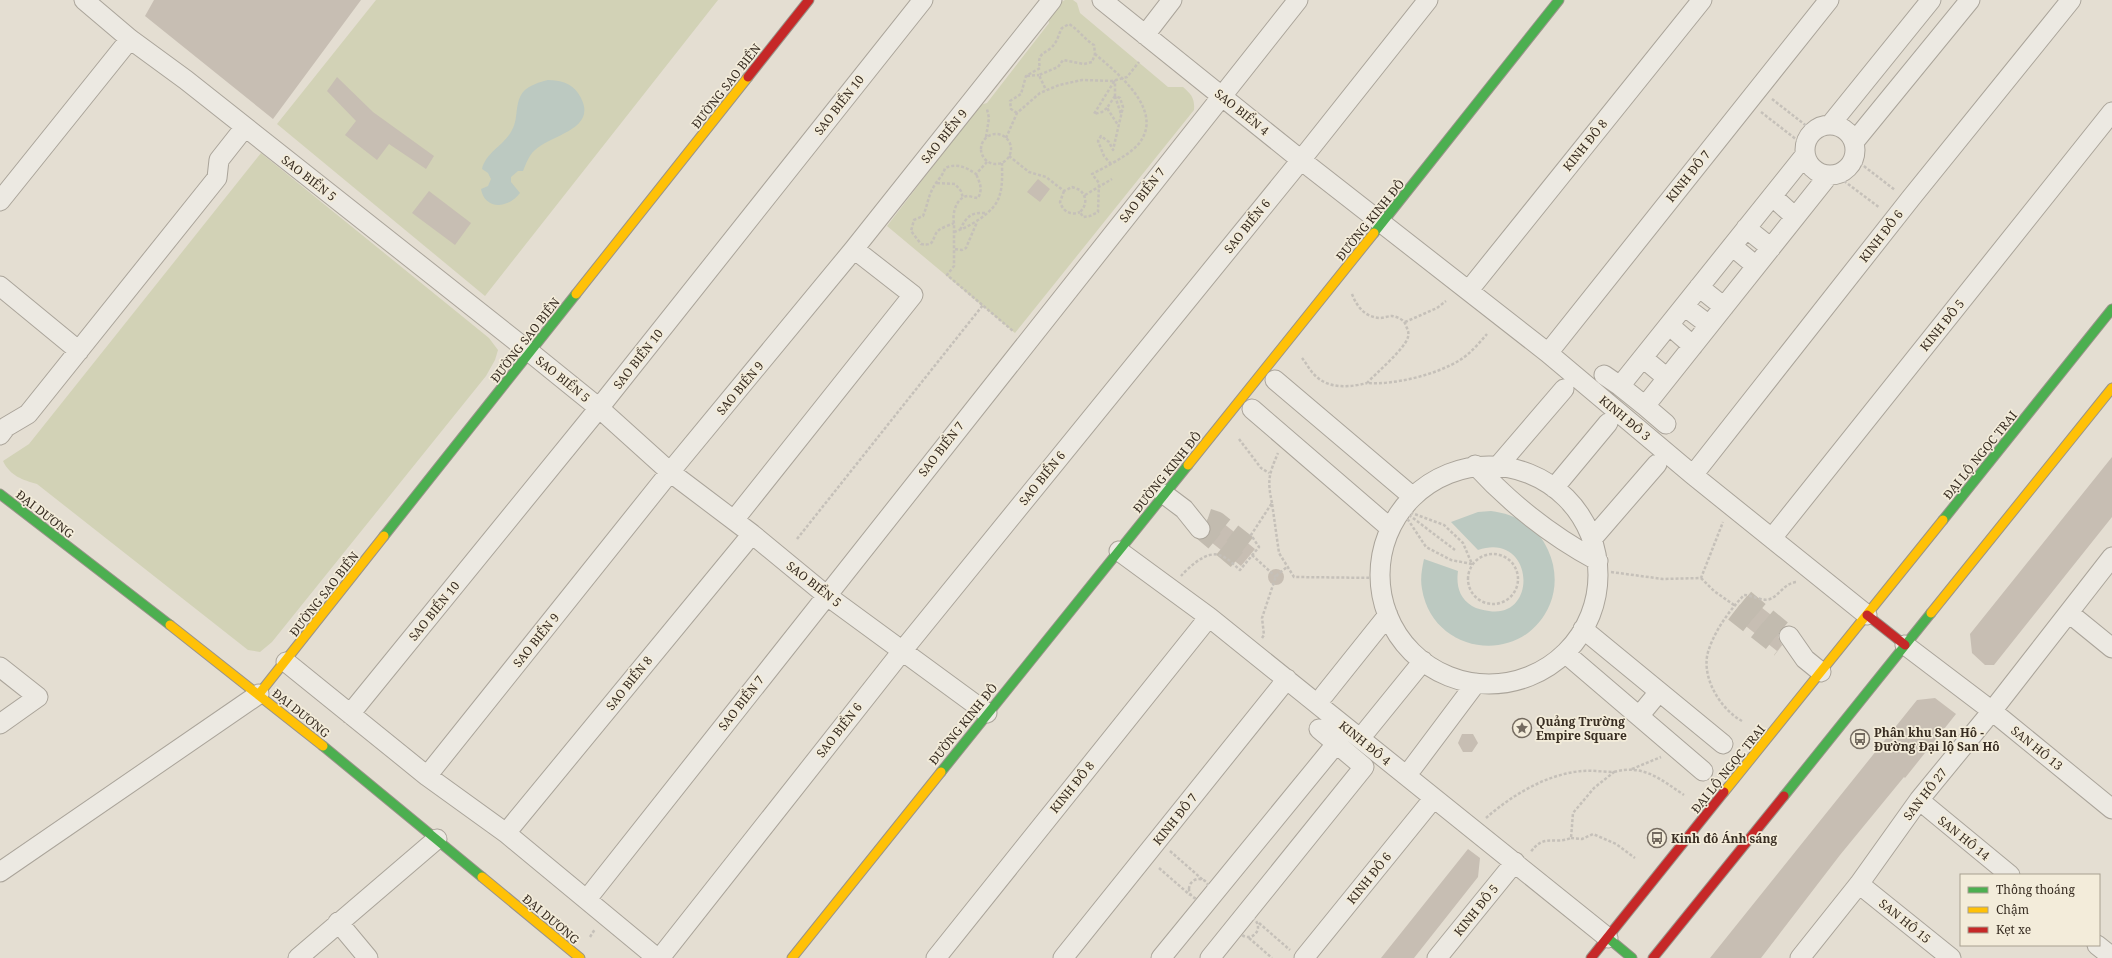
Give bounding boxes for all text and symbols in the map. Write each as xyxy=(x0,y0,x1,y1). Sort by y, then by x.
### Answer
street label: ĐƯỜNG SAO BIỂN xyxy=(687,40,765,132)
street label: SAO BIỂN 10 xyxy=(810,71,868,139)
street label: SAO BIỂN 4 xyxy=(1211,85,1273,139)
street label: SAO BIỂN 9 xyxy=(917,105,971,167)
street label: KINH ĐÔ 8 xyxy=(1559,115,1611,174)
street label: KINH ĐÔ 7 xyxy=(1662,146,1714,205)
street label: SAO BIỂN 5 xyxy=(278,151,340,205)
street label: SAO BIỂN 7 xyxy=(1115,164,1169,226)
street label: ĐƯỜNG KINH ĐÔ xyxy=(1332,176,1408,264)
street label: SAO BIỂN 6 xyxy=(1220,195,1274,257)
street label: KINH ĐÔ 6 xyxy=(1855,206,1907,266)
street label: ĐƯỜNG SAO BIỂN xyxy=(486,294,564,386)
street label: KINH ĐÔ 5 xyxy=(1916,296,1968,354)
street label: SAO BIỂN 10 xyxy=(609,325,667,393)
street label: SAO BIỂN 5 xyxy=(532,352,594,406)
street label: SAO BIỂN 9 xyxy=(713,358,767,418)
street label: KINH ĐÔ 3 xyxy=(1596,392,1654,445)
street label: ĐẠI LỘ NGỌC TRAI xyxy=(1939,407,2021,503)
street label: SAO BIỂN 7 xyxy=(914,418,968,480)
street label: ĐƯỜNG KINH ĐÔ xyxy=(1129,428,1205,516)
street label: SAO BIỂN 6 xyxy=(1015,447,1069,509)
street label: ĐẠI DƯƠNG xyxy=(12,486,78,542)
street label: ĐƯỜNG SAO BIỂN xyxy=(285,548,363,640)
street label: SAO BIỂN 5 xyxy=(783,557,845,611)
street label: SAO BIỂN 10 xyxy=(405,577,463,644)
street label: SAO BIỂN 9 xyxy=(509,609,563,671)
street label: SAO BIỂN 8 xyxy=(602,652,656,714)
street label: SAO BIỂN 7 xyxy=(714,672,768,734)
street label: ĐƯỜNG KINH ĐÔ xyxy=(925,680,1001,768)
street label: ĐẠI DƯƠNG xyxy=(269,685,334,742)
street label: SAO BIỂN 6 xyxy=(812,699,866,761)
place label: Quảng Trường Empire Square xyxy=(1536,713,1627,744)
street label: KINH ĐÔ 4 xyxy=(1336,717,1395,769)
place icon: Quảng Trường Empire Square xyxy=(1511,717,1533,739)
street label: ĐẠI LỘ NGỌC TRAI xyxy=(1687,721,1769,817)
street label: SAN HÔ 13 xyxy=(2008,722,2067,774)
place label: Phân khu San Hô - Đường Đại lộ San Hô xyxy=(1874,724,2000,755)
bus stop icon: Phân khu San Hô - Đường Đại lộ San Hô xyxy=(1849,728,1871,750)
street label: KINH ĐÔ 8 xyxy=(1046,757,1098,816)
street label: SAN HÔ 27 xyxy=(1899,764,1951,824)
street label: KINH ĐÔ 7 xyxy=(1149,789,1201,848)
street label: SAN HÔ 14 xyxy=(1935,812,1994,864)
bus stop icon: Kinh đô Ánh sáng xyxy=(1646,827,1668,849)
place label: Kinh đô Ánh sáng xyxy=(1671,830,1778,847)
street label: KINH ĐÔ 6 xyxy=(1343,848,1395,907)
legend xyxy=(1960,874,2100,946)
street label: KINH ĐÔ 5 xyxy=(1450,881,1502,939)
text: Thông thoáng xyxy=(1996,881,2075,898)
street label: ĐẠI DƯƠNG xyxy=(519,890,583,948)
street label: SAN HÔ 15 xyxy=(1876,895,1934,947)
text: Chậm xyxy=(1996,901,2029,918)
text: Kẹt xe xyxy=(1996,921,2031,938)

